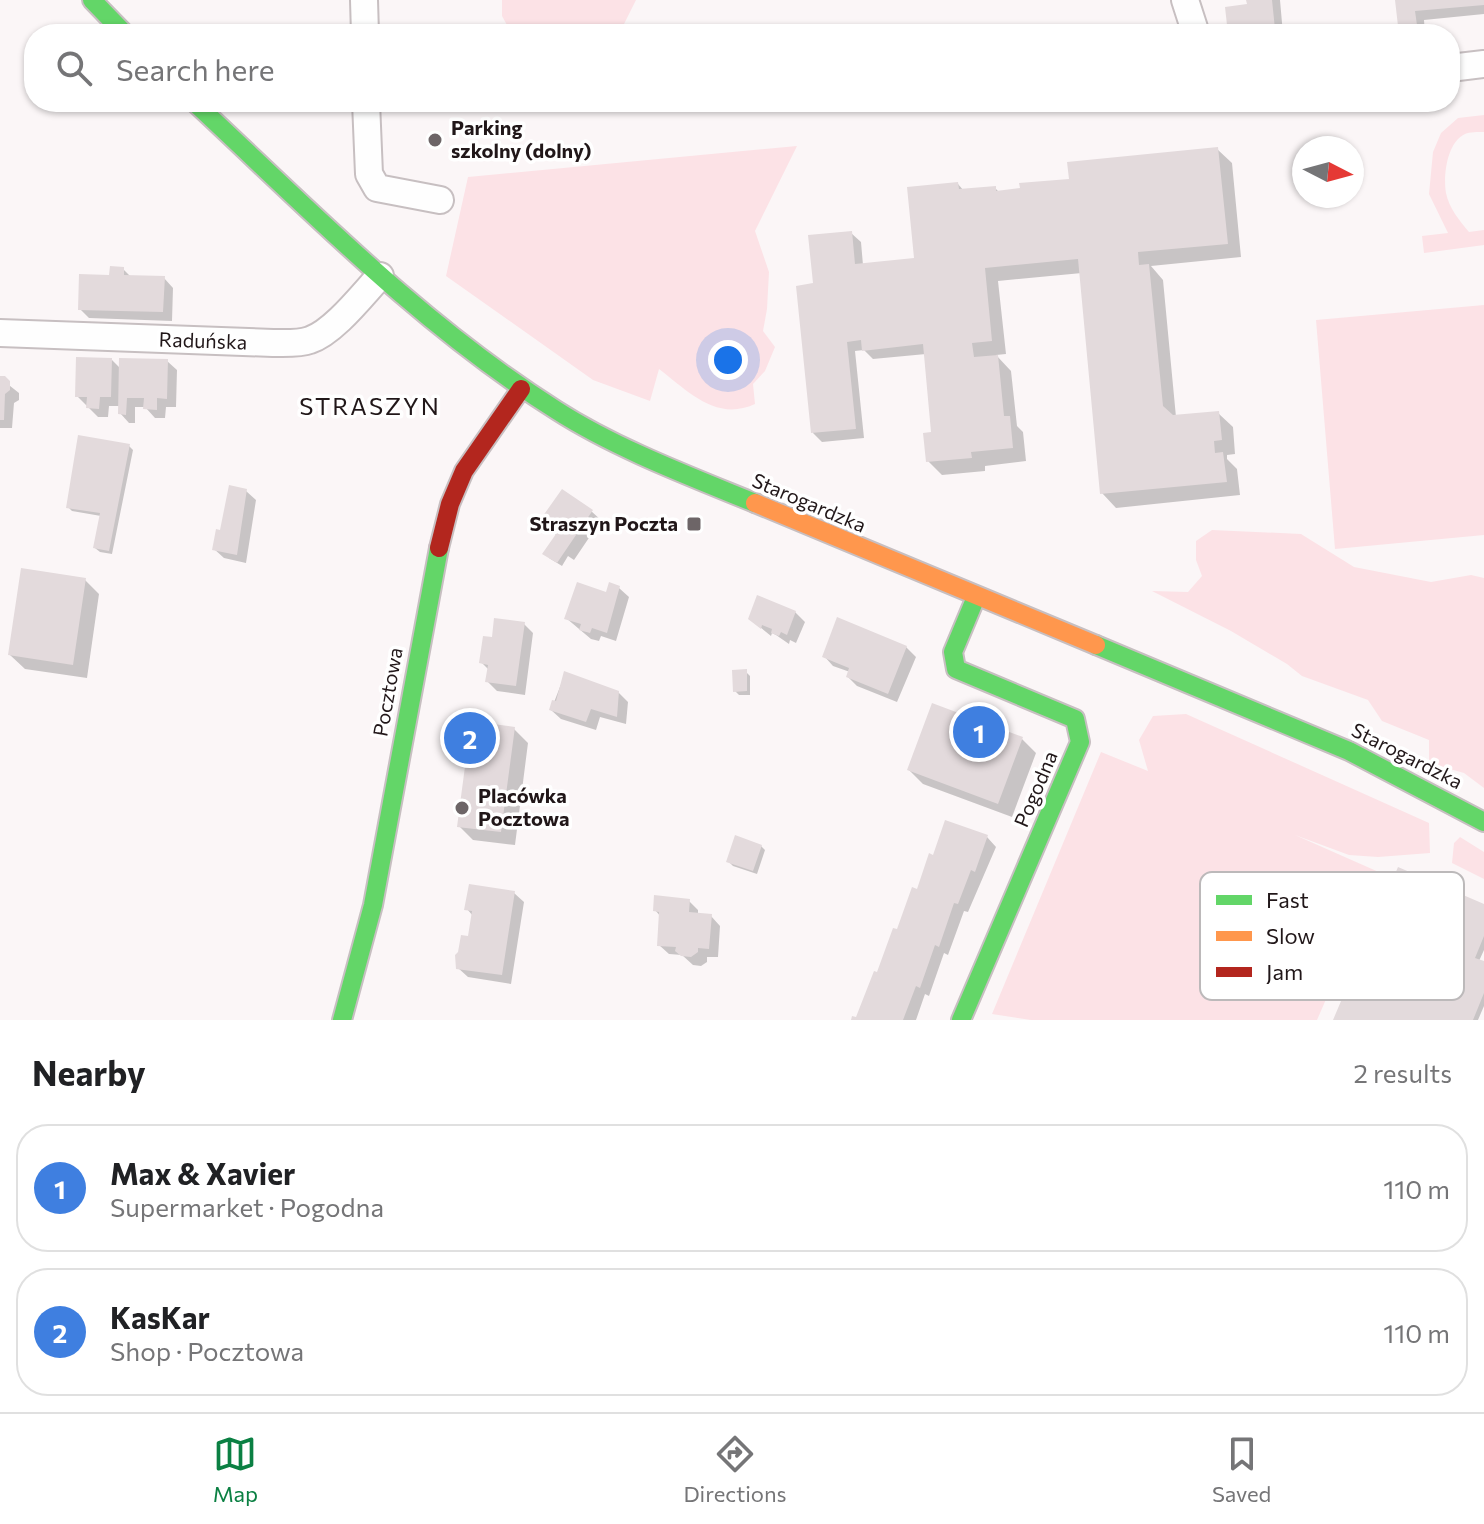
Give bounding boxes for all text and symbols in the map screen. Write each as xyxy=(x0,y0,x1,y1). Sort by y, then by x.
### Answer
search box xyxy=(24,24,1460,112)
icon: search xyxy=(52,46,96,90)
text: Search here xyxy=(116,50,275,87)
place label: Parking szkolny (dolny) xyxy=(451,115,592,162)
marker: Parking szkolny (dolny) xyxy=(426,131,444,149)
north arrow xyxy=(1292,136,1364,208)
street label: Raduńska xyxy=(158,326,248,354)
your location xyxy=(708,340,748,380)
district label: STRASZYN xyxy=(299,391,441,420)
street label: Starogardzka xyxy=(749,467,870,537)
place label: Straszyn Poczta xyxy=(530,511,678,535)
marker: Straszyn Poczta xyxy=(685,515,703,533)
street label: Pocztowa xyxy=(367,645,407,738)
pin: 1 xyxy=(953,702,1005,762)
pin: 2 xyxy=(444,708,496,768)
street label: Starogardzka xyxy=(1348,717,1467,793)
street label: Pogodna xyxy=(1008,747,1062,830)
place label: Placówka Pocztowa xyxy=(478,783,570,830)
marker: Placówka Pocztowa xyxy=(453,799,471,817)
legend xyxy=(1200,872,1464,1000)
text: Fast xyxy=(1266,886,1309,913)
text: Slow xyxy=(1266,922,1315,949)
text: Jam xyxy=(1266,958,1303,985)
text: Nearby xyxy=(32,1051,146,1093)
text: 2 results xyxy=(1354,1057,1452,1088)
text: Max & Xavier xyxy=(110,1154,295,1191)
text: 1 xyxy=(54,1173,66,1204)
text: 110 m xyxy=(1383,1173,1450,1204)
text: Supermarket · Pogodna xyxy=(110,1191,384,1222)
text: KasKar xyxy=(110,1298,210,1335)
text: 2 xyxy=(53,1317,67,1348)
text: 110 m xyxy=(1383,1317,1450,1348)
text: Shop · Pocztowa xyxy=(110,1335,304,1366)
tab: Map xyxy=(213,1432,258,1507)
tab: Directions xyxy=(683,1432,787,1507)
tab: Saved xyxy=(1212,1432,1271,1507)

